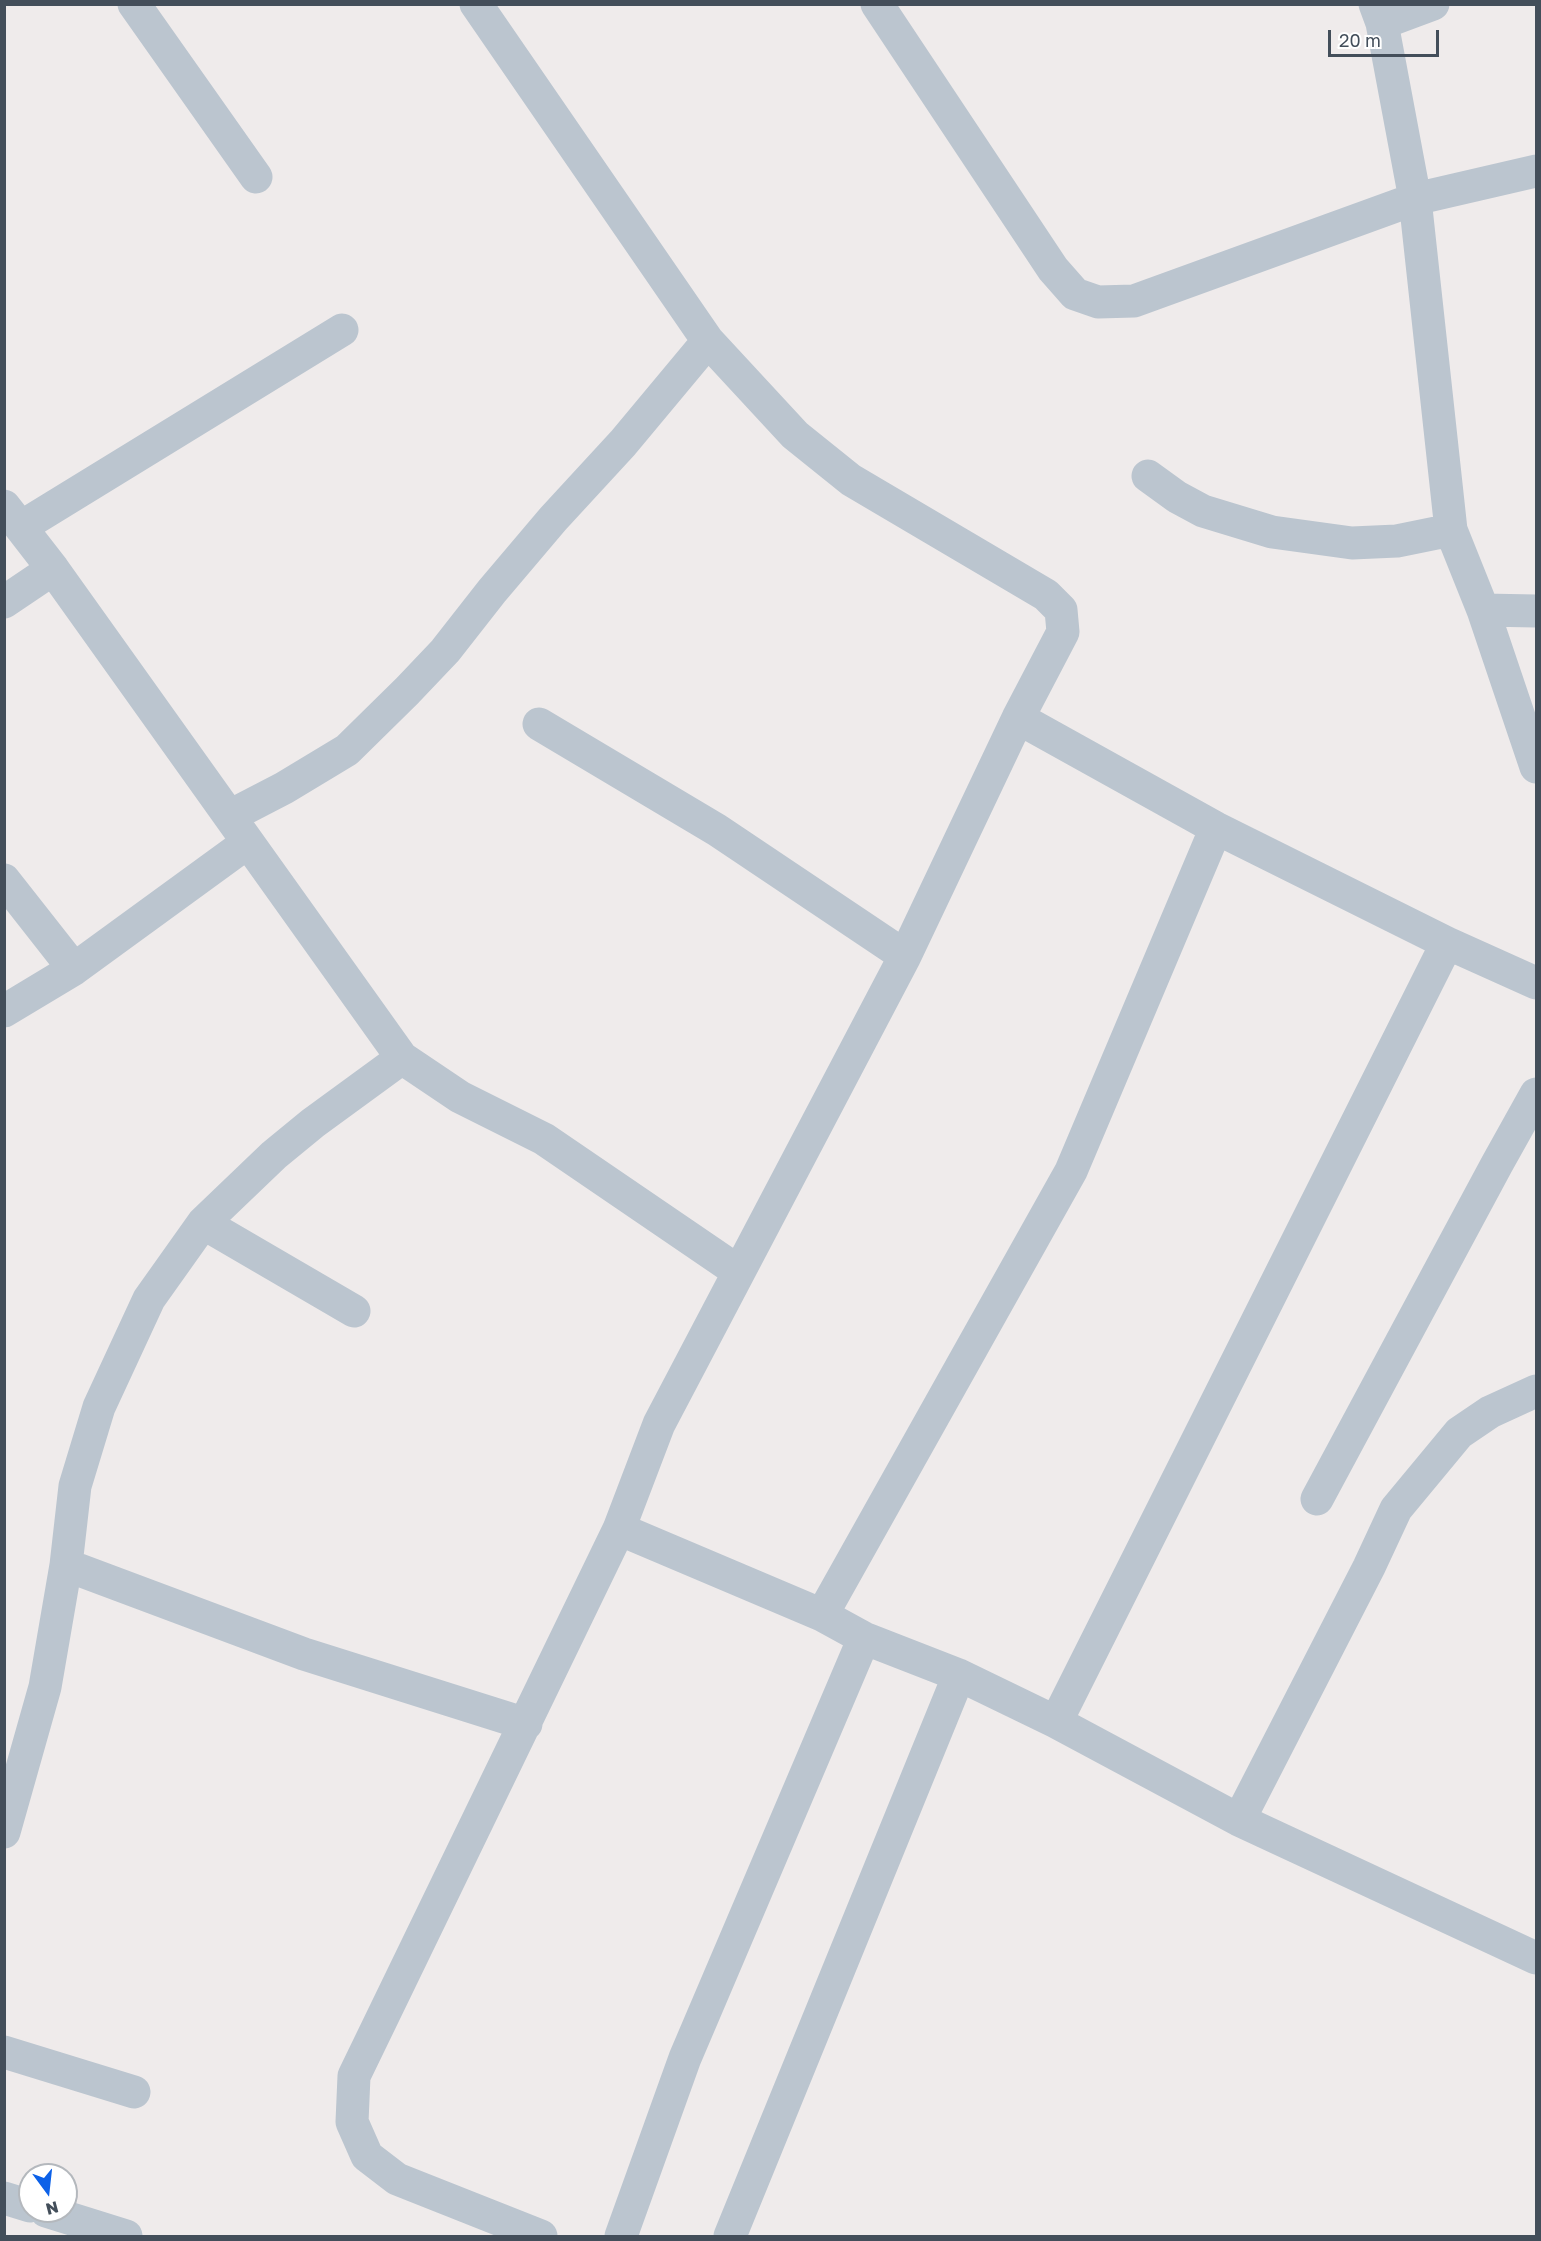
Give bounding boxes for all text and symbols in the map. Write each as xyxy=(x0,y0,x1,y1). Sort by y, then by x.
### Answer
scale bar xyxy=(1331,18,1442,56)
text: 20 m xyxy=(1339,29,1381,51)
north arrow xyxy=(18,2163,78,2223)
text: N xyxy=(44,2197,61,2220)

